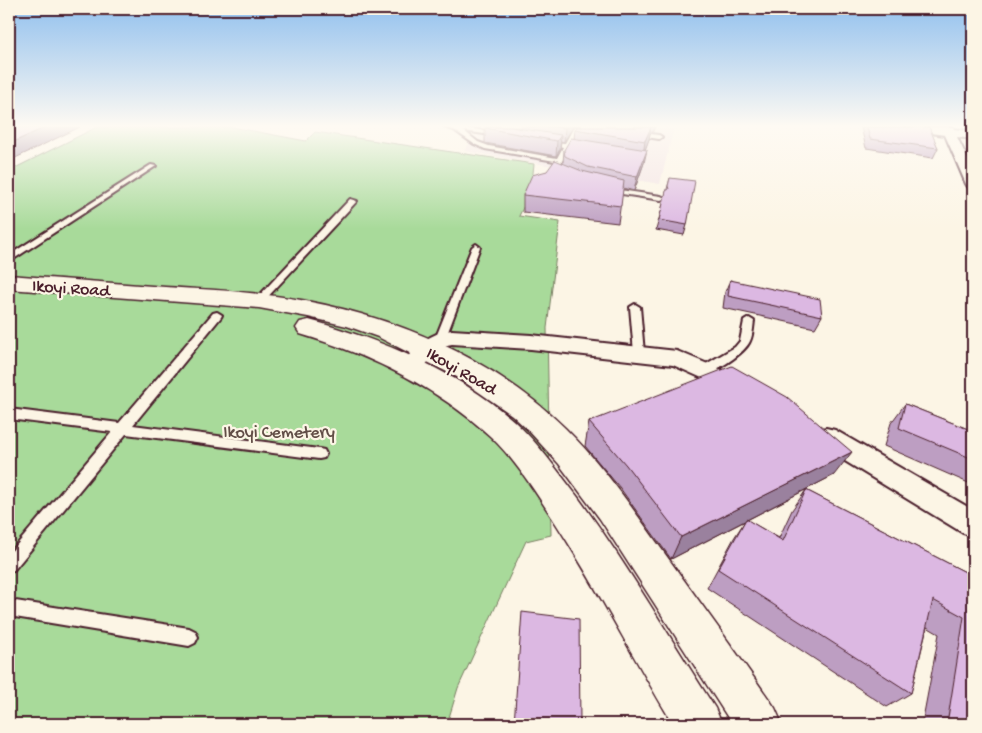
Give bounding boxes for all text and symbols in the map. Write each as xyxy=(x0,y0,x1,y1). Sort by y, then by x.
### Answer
street label: Ikoyi Road xyxy=(31,276,112,303)
street label: Ikoyi Road xyxy=(422,344,501,401)
park label: Ikoyi Cemetery xyxy=(223,423,335,444)

